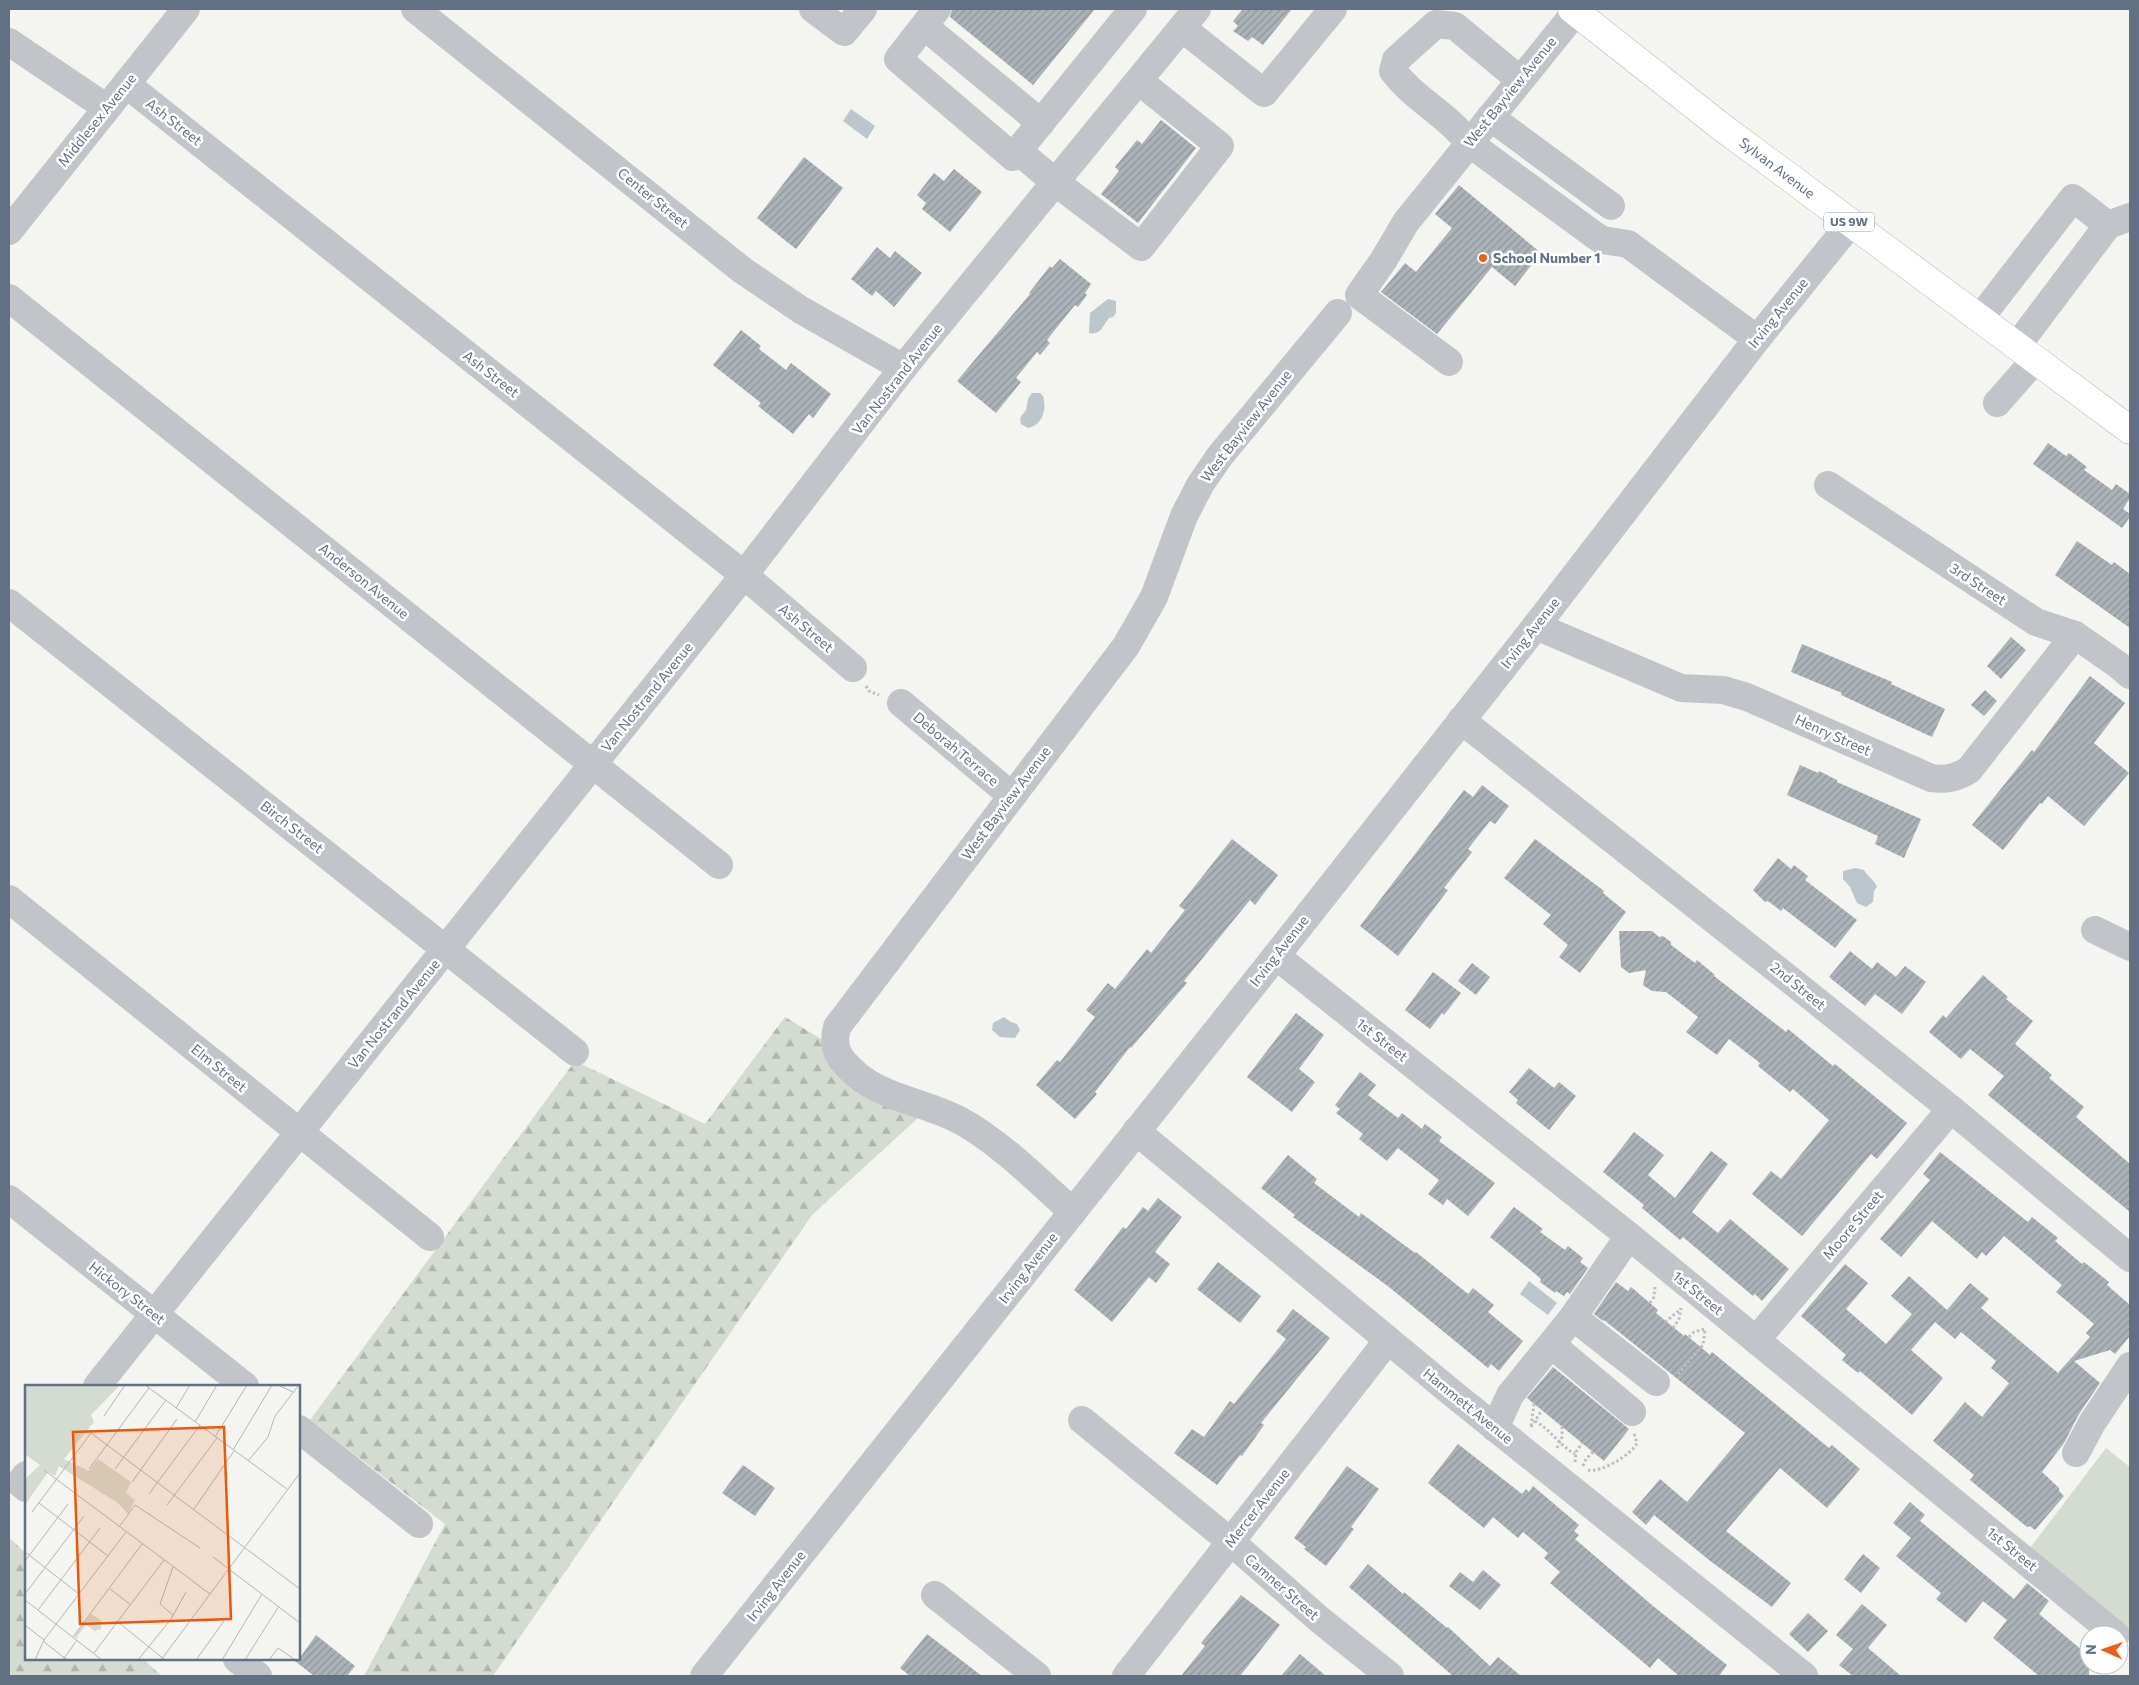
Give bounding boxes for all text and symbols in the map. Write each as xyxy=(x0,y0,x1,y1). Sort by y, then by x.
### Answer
street label: West Bayview Avenue xyxy=(1460,33,1559,150)
street label: Middlesex Avenue xyxy=(54,70,139,170)
street label: Ash Street xyxy=(143,94,206,149)
street label: Sylvan Avenue xyxy=(1736,134,1819,202)
street label: Center Street xyxy=(615,164,692,231)
road number: US 9W xyxy=(1824,212,1874,232)
place label: School Number 1 xyxy=(1493,249,1601,266)
marker: School Number 1 xyxy=(1477,252,1489,264)
street label: Irving Avenue xyxy=(1744,274,1811,351)
street label: Van Nostrand Avenue xyxy=(848,320,945,438)
street label: Ash Street xyxy=(460,346,523,401)
street label: West Bayview Avenue xyxy=(1197,366,1295,485)
street label: Anderson Avenue xyxy=(316,539,413,622)
street label: 3rd Street xyxy=(1947,559,2010,608)
street label: Irving Avenue xyxy=(1497,594,1563,672)
street label: Ash Street xyxy=(775,600,837,656)
street label: Van Nostrand Avenue xyxy=(597,638,696,755)
street label: Deborah Terrace xyxy=(910,708,1002,789)
street label: Henry Street xyxy=(1793,710,1874,759)
street label: West Bayview Avenue xyxy=(957,743,1054,863)
street label: Birch Street xyxy=(257,797,327,857)
street label: Irving Avenue xyxy=(1246,912,1312,990)
street label: Van Nostrand Avenue xyxy=(344,955,443,1072)
street label: 2nd Street xyxy=(1767,958,1830,1013)
street label: 1st Street xyxy=(1353,1014,1412,1065)
street label: Elm Street xyxy=(188,1040,251,1095)
street label: Moore Street xyxy=(1819,1186,1887,1263)
street label: Irving Avenue xyxy=(995,1229,1061,1307)
street label: Hickory Street xyxy=(86,1258,169,1328)
street label: 1st Street xyxy=(1670,1267,1727,1318)
street label: Hammett Avenue xyxy=(1420,1364,1517,1447)
inset map xyxy=(25,1385,300,1660)
street label: Mercer Avenue xyxy=(1221,1465,1293,1550)
street label: 1st Street xyxy=(1984,1523,2041,1574)
street label: Irving Avenue xyxy=(743,1547,809,1625)
street label: Camner Street xyxy=(1242,1550,1323,1624)
north arrow xyxy=(2079,1625,2129,1675)
text: N xyxy=(2082,1644,2099,1655)

